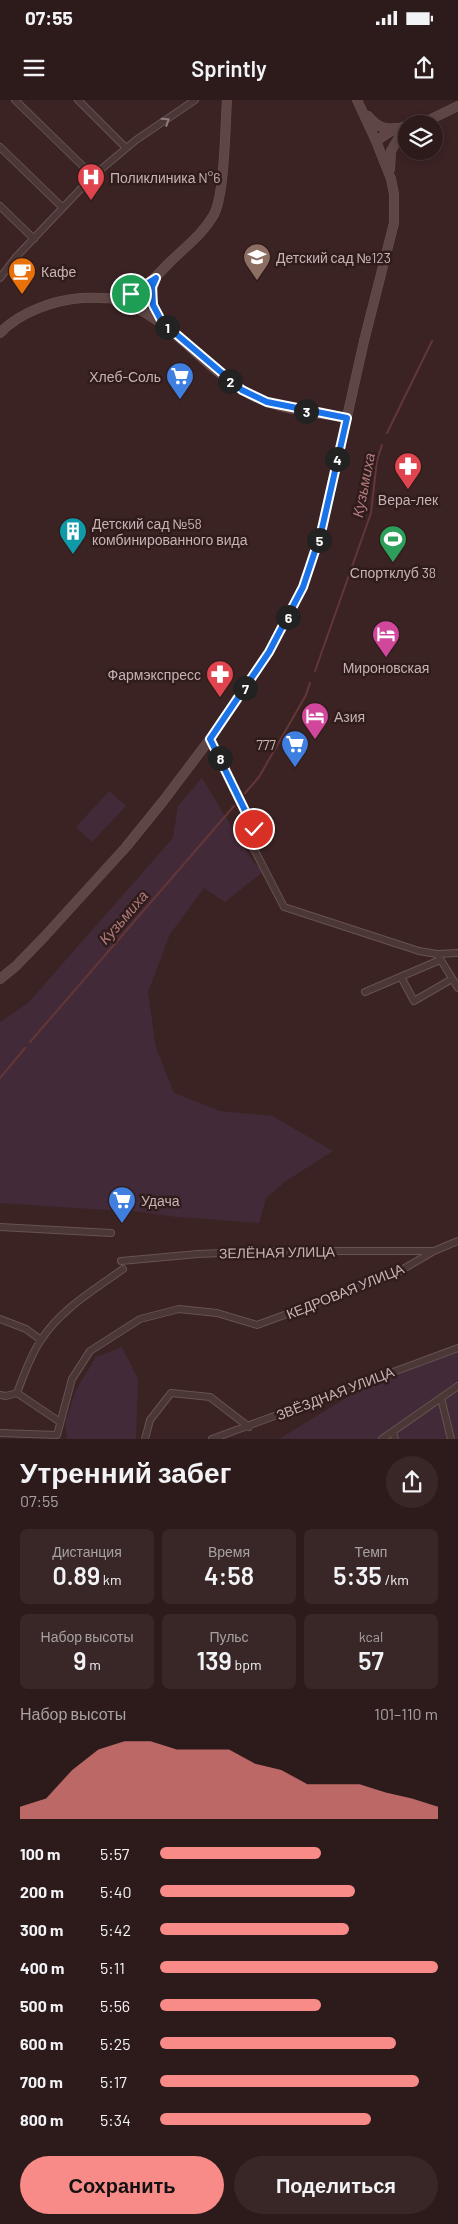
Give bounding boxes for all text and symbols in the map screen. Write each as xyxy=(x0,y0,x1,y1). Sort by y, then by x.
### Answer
text: 07:55 xyxy=(25,6,73,29)
icon: menu xyxy=(20,54,48,82)
icon: share xyxy=(410,54,438,82)
text: Sprintly xyxy=(191,55,267,81)
map controls xyxy=(398,115,443,160)
button: layers xyxy=(398,115,443,160)
one-way arrow xyxy=(160,118,170,127)
hospital icon: Поликлиника N°6 xyxy=(76,162,106,201)
place label: Поликлиника N°6 xyxy=(110,169,220,186)
school or university icon: Детский сад №123 xyxy=(242,242,272,281)
place label: Детский сад №123 xyxy=(276,249,391,266)
cafe icon: Кафе xyxy=(7,256,37,295)
place label: Кафе xyxy=(41,263,76,280)
pin xyxy=(110,273,152,315)
icon: arrive xyxy=(117,280,145,308)
pin: 1 xyxy=(154,314,180,340)
text: 1 xyxy=(165,319,170,336)
supermarket icon: Хлеб-Соль xyxy=(165,361,195,400)
place label: Хлеб-Соль xyxy=(89,368,161,385)
pin: 2 xyxy=(218,368,242,394)
text: 2 xyxy=(227,373,234,390)
pin: 3 xyxy=(294,398,318,424)
text: 3 xyxy=(303,403,310,420)
pin: 4 xyxy=(324,446,350,472)
text: 4 xyxy=(333,451,342,468)
water label: Кузьмиха xyxy=(348,451,378,519)
pharmacy icon: Вера-лек xyxy=(393,451,423,490)
place label: Вера-лек xyxy=(378,491,439,508)
place label: Детский сад №58 комбинированного вида xyxy=(92,515,248,548)
building icon: Детский сад №58 комбинированного вида xyxy=(58,516,88,555)
sports icon: Спортклуб 38 xyxy=(378,524,408,563)
pin: 5 xyxy=(306,528,332,552)
text: 5 xyxy=(316,532,323,549)
place label: Спортклуб 38 xyxy=(350,564,436,581)
pin: 6 xyxy=(276,604,300,630)
text: 6 xyxy=(285,609,292,626)
hotel icon: Мироновская xyxy=(371,619,401,658)
pharmacy icon: Фармэкспресс xyxy=(205,659,235,698)
place label: Мироновская xyxy=(343,659,429,676)
place label: Фармэкспресс xyxy=(108,666,201,683)
pin: 7 xyxy=(232,676,258,700)
text: 7 xyxy=(242,680,249,697)
hotel icon: Азия xyxy=(300,701,330,740)
place label: Азия xyxy=(334,708,365,725)
supermarket icon: 777 xyxy=(280,729,310,768)
place label: 777 xyxy=(256,736,276,753)
pin: 8 xyxy=(208,746,232,770)
text: 8 xyxy=(217,750,224,767)
pin xyxy=(233,808,275,850)
icon: check xyxy=(240,815,268,843)
water label: Кузьмиха xyxy=(95,886,151,948)
supermarket icon: Удача xyxy=(107,1185,137,1224)
place label: Удача xyxy=(141,1192,180,1209)
street label: ЗЕЛЁНАЯ УЛИЦА xyxy=(219,1242,336,1262)
street label: КЕДРОВАЯ УЛИЦА xyxy=(284,1259,407,1322)
street label: ЗВЁЗДНАЯ УЛИЦА xyxy=(274,1362,397,1423)
text: Утренний забег xyxy=(20,1455,231,1489)
button: share xyxy=(386,1456,438,1508)
text: 07:55 xyxy=(20,1491,58,1510)
text: Дистанция xyxy=(52,1543,122,1560)
text: Время xyxy=(208,1543,250,1560)
text: Темп xyxy=(355,1543,387,1560)
text: 0.89 xyxy=(53,1560,100,1590)
text: 4:58 xyxy=(204,1560,254,1590)
text: 5:35 xyxy=(333,1560,382,1590)
text: km xyxy=(100,1571,121,1588)
text: /km xyxy=(382,1571,409,1588)
text: Набор высоты xyxy=(41,1628,133,1645)
text: Пульс xyxy=(209,1628,249,1645)
text: kcal xyxy=(359,1628,383,1645)
text: 9 xyxy=(73,1645,86,1675)
text: 139 xyxy=(196,1645,232,1675)
text: 57 xyxy=(358,1645,384,1675)
text: m xyxy=(86,1656,101,1673)
text: bpm xyxy=(232,1656,262,1673)
text: Набор высоты xyxy=(20,1704,126,1723)
text: 101–110 m xyxy=(374,1704,438,1723)
text: 100 m xyxy=(20,1844,60,1863)
text: 5:57 xyxy=(100,1844,129,1863)
text: 200 m xyxy=(20,1882,64,1901)
text: 5:40 xyxy=(100,1882,132,1901)
text: 300 m xyxy=(20,1920,63,1939)
text: 5:42 xyxy=(100,1920,131,1939)
text: 400 m xyxy=(20,1958,64,1977)
text: 5:11 xyxy=(100,1958,125,1977)
text: 500 m xyxy=(20,1996,63,2015)
text: 5:56 xyxy=(100,1996,130,2015)
text: 600 m xyxy=(20,2034,63,2053)
text: 5:25 xyxy=(100,2034,130,2053)
text: 700 m xyxy=(20,2072,63,2091)
text: 5:17 xyxy=(100,2072,127,2091)
text: 800 m xyxy=(20,2110,63,2129)
text: 5:34 xyxy=(100,2110,131,2129)
button: Сохранить xyxy=(20,2156,224,2214)
button: Поделиться xyxy=(234,2156,438,2214)

